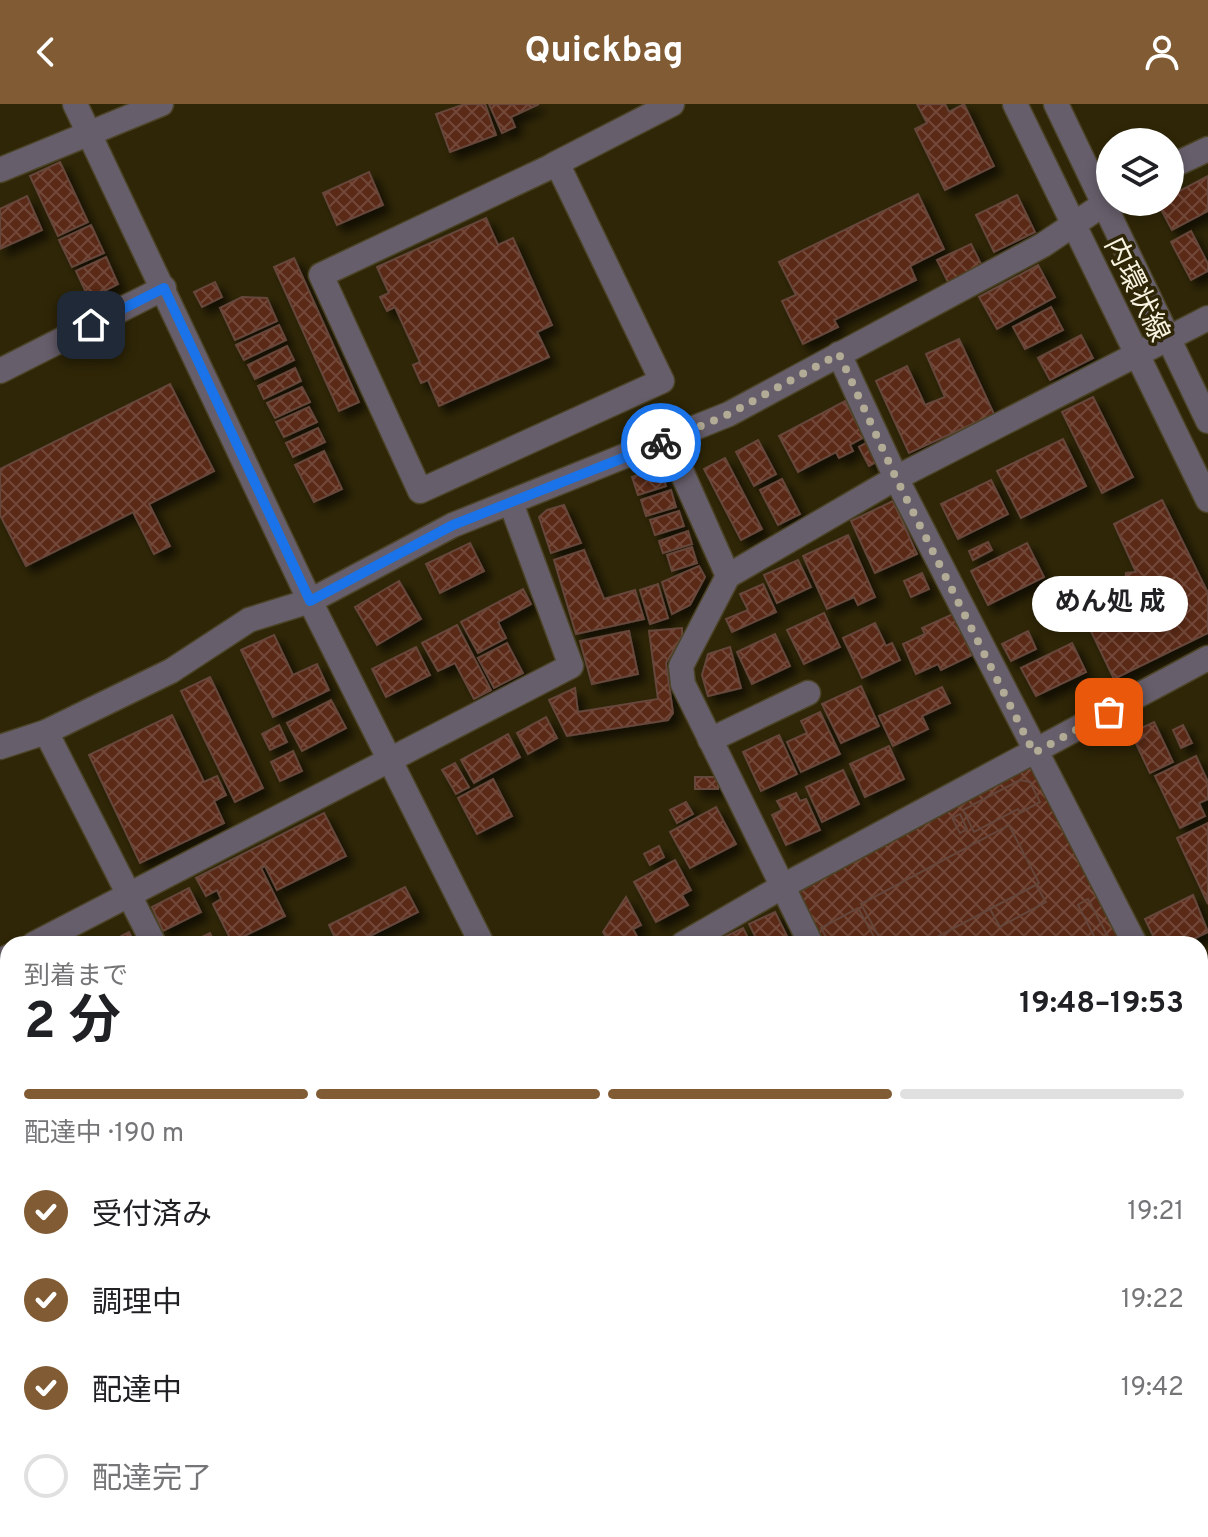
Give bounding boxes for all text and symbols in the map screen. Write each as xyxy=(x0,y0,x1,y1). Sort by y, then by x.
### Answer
text: Quickbag xyxy=(524,29,684,75)
icon: back xyxy=(24,30,68,74)
icon: person xyxy=(1140,30,1184,74)
map controls xyxy=(1096,128,1184,216)
button: layers xyxy=(1096,128,1184,216)
street label: 内環状線 xyxy=(1095,232,1176,349)
pin xyxy=(57,291,125,359)
icon: home xyxy=(69,303,113,347)
courier xyxy=(621,403,701,483)
icon: bike xyxy=(639,421,683,465)
callout: めん処 成 xyxy=(1031,576,1187,632)
text: めん処 成 xyxy=(1055,587,1165,620)
pin xyxy=(1075,678,1143,746)
icon: bag xyxy=(1087,690,1131,734)
text: 到着まで xyxy=(24,961,128,994)
text: 19:48–19:53 xyxy=(1019,986,1184,1023)
text: 2 分 xyxy=(24,991,121,1057)
text: 配達中 · 190 m xyxy=(24,1118,184,1151)
icon: check xyxy=(24,1190,68,1234)
text: 19:21 xyxy=(1127,1196,1184,1229)
text: 受付済み xyxy=(92,1198,212,1235)
icon: check xyxy=(24,1278,68,1322)
text: 19:22 xyxy=(1121,1284,1184,1317)
text: 調理中 xyxy=(92,1286,182,1323)
icon: check xyxy=(24,1366,68,1410)
text: 19:42 xyxy=(1121,1372,1184,1405)
text: 配達中 xyxy=(92,1374,182,1411)
text: 配達完了 xyxy=(92,1462,212,1499)

